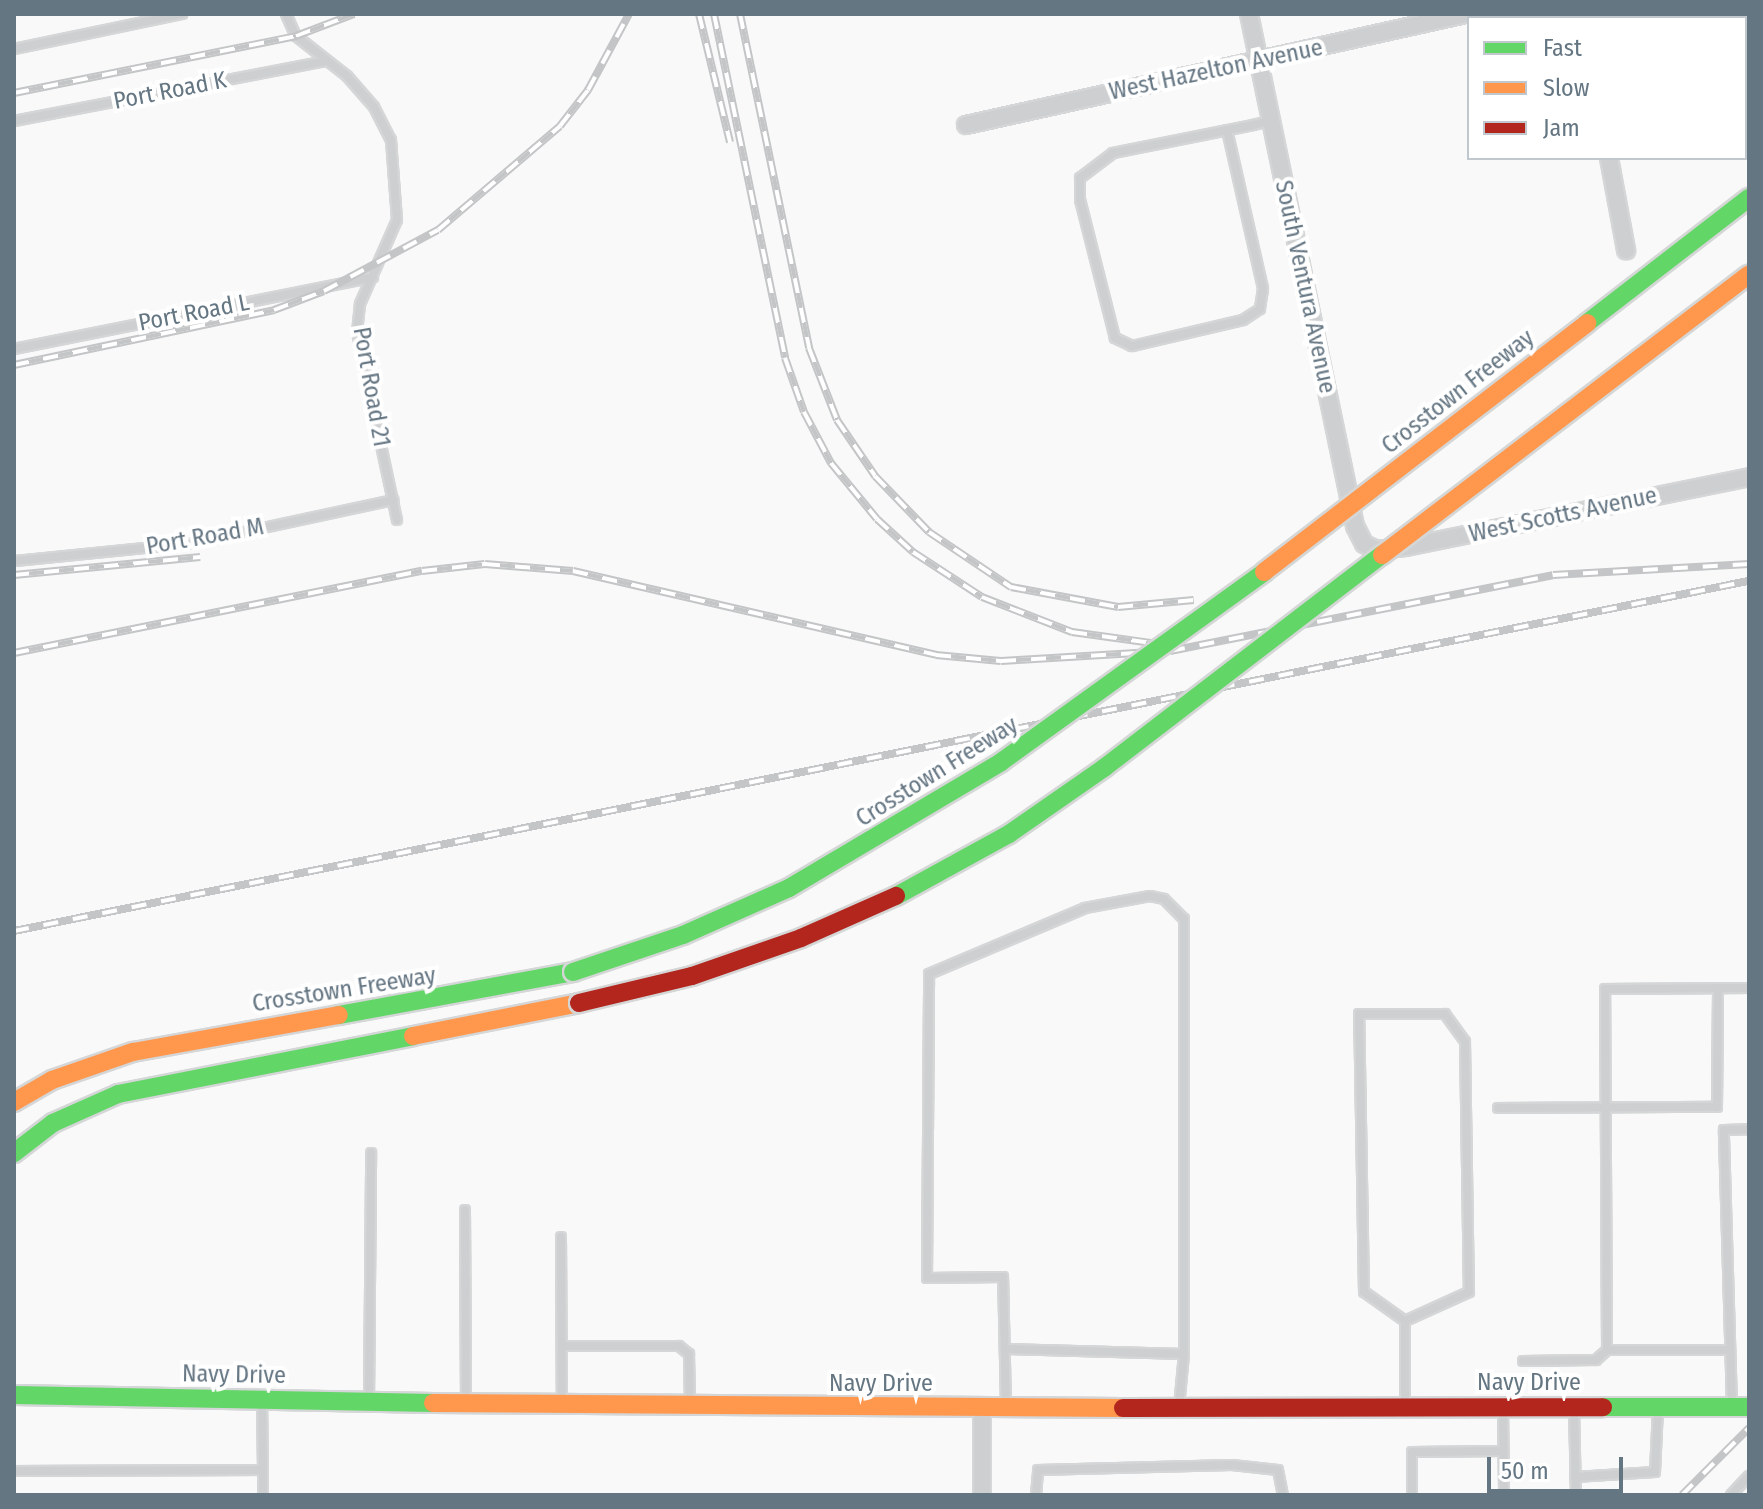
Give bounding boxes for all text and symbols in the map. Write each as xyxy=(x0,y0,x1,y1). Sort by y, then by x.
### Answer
legend xyxy=(1467,16,1747,160)
street label: West Hazelton Avenue xyxy=(1107,33,1325,107)
text: Fast xyxy=(1543,34,1582,62)
street label: Port Road K xyxy=(111,66,229,116)
text: Slow xyxy=(1543,74,1589,102)
text: Jam xyxy=(1543,114,1580,142)
street label: South Ventura Avenue xyxy=(1268,178,1342,396)
street label: Port Road L xyxy=(136,288,252,338)
street label: Crosstown Freeway xyxy=(1376,324,1540,460)
street label: Port Road 21 xyxy=(346,325,396,449)
street label: West Scotts Avenue xyxy=(1466,481,1660,549)
street label: Port Road M xyxy=(144,513,266,561)
street label: Crosstown Freeway xyxy=(851,711,1023,833)
street label: Crosstown Freeway xyxy=(250,961,438,1019)
street label: Navy Drive xyxy=(182,1360,286,1390)
street label: Navy Drive xyxy=(1477,1369,1581,1397)
street label: Navy Drive xyxy=(829,1370,933,1398)
scale bar xyxy=(1491,1441,1627,1491)
text: 50 m xyxy=(1501,1457,1549,1485)

